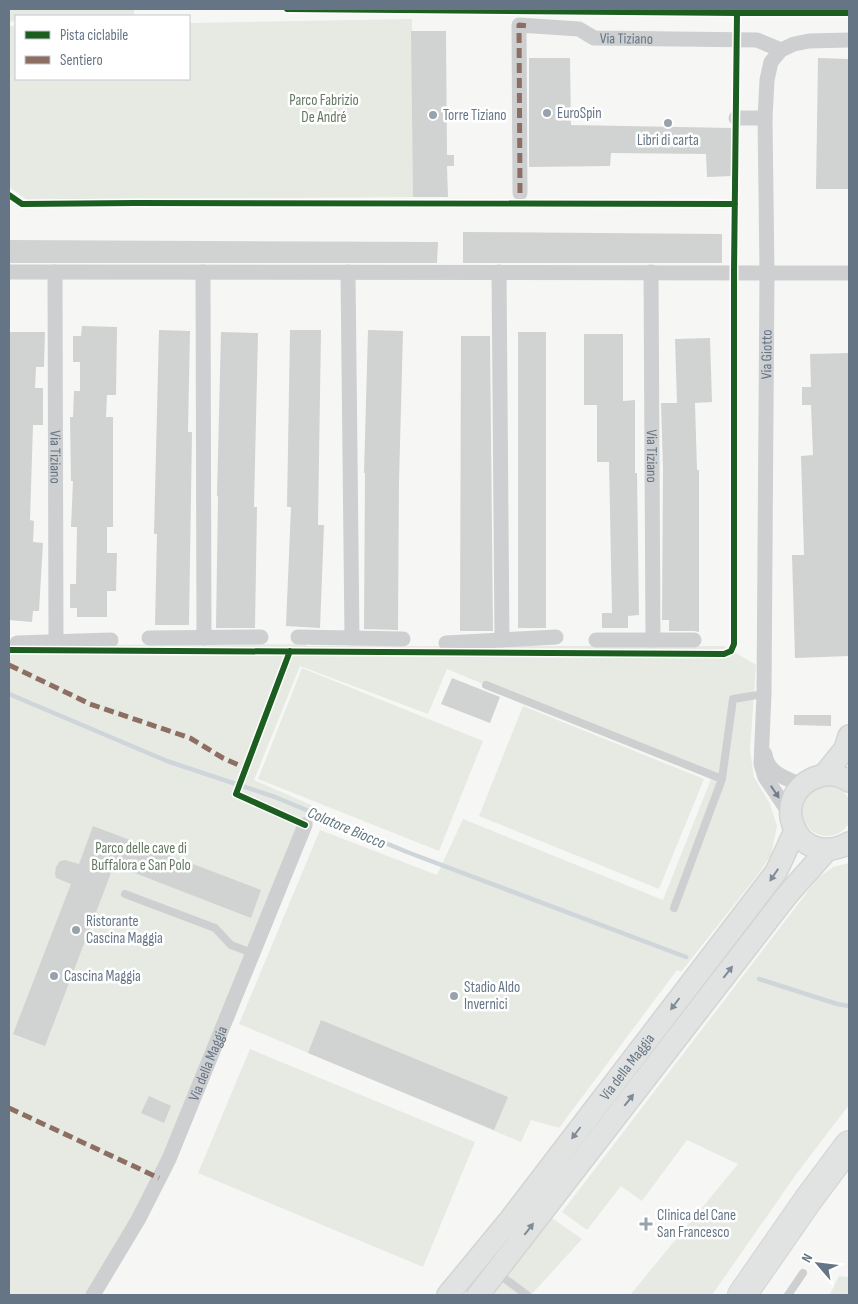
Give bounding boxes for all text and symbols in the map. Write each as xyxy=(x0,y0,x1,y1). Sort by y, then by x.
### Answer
legend xyxy=(15,15,190,80)
text: Pista ciclabile xyxy=(60,26,128,45)
street label: Via Tiziano xyxy=(600,29,653,49)
text: Sentiero xyxy=(60,51,103,70)
park label: Parco Fabrizio De André xyxy=(289,91,359,127)
place label: EuroSpin xyxy=(557,104,602,123)
place label: Torre Tiziano xyxy=(443,106,507,125)
marker: EuroSpin xyxy=(541,107,553,119)
marker: Torre Tiziano xyxy=(427,109,439,121)
marker: Libri di carta xyxy=(662,117,674,129)
place label: Libri di carta xyxy=(637,131,699,150)
street label: Via Giotto xyxy=(757,329,777,379)
street label: Via Tiziano xyxy=(642,429,661,483)
street label: Via Tiziano xyxy=(45,430,65,484)
one-way arrow xyxy=(770,785,780,798)
water label: Colatore Biocco xyxy=(305,803,389,854)
park label: Parco delle cave di Buffalora e San Polo xyxy=(91,839,191,875)
one-way arrow xyxy=(769,868,779,882)
place label: Ristorante Cascina Maggia xyxy=(86,912,163,948)
marker: Ristorante Cascina Maggia xyxy=(70,924,82,936)
one-way arrow xyxy=(722,966,733,979)
place label: Cascina Maggia xyxy=(64,967,141,986)
marker: Cascina Maggia xyxy=(48,970,60,982)
place label: Stadio Aldo Invernici xyxy=(464,978,520,1014)
marker: Stadio Aldo Invernici xyxy=(448,990,460,1002)
one-way arrow xyxy=(670,997,681,1010)
street label: Via della Maggia xyxy=(185,1023,232,1104)
street label: Via della Maggia xyxy=(596,1030,659,1104)
one-way arrow xyxy=(623,1094,634,1107)
one-way arrow xyxy=(571,1126,582,1139)
place label: Clinica del Cane San Francesco xyxy=(657,1206,736,1242)
marker: Clinica del Cane San Francesco xyxy=(639,1217,653,1231)
one-way arrow xyxy=(524,1223,535,1236)
north arrow xyxy=(793,1239,843,1289)
text: N xyxy=(798,1251,816,1265)

